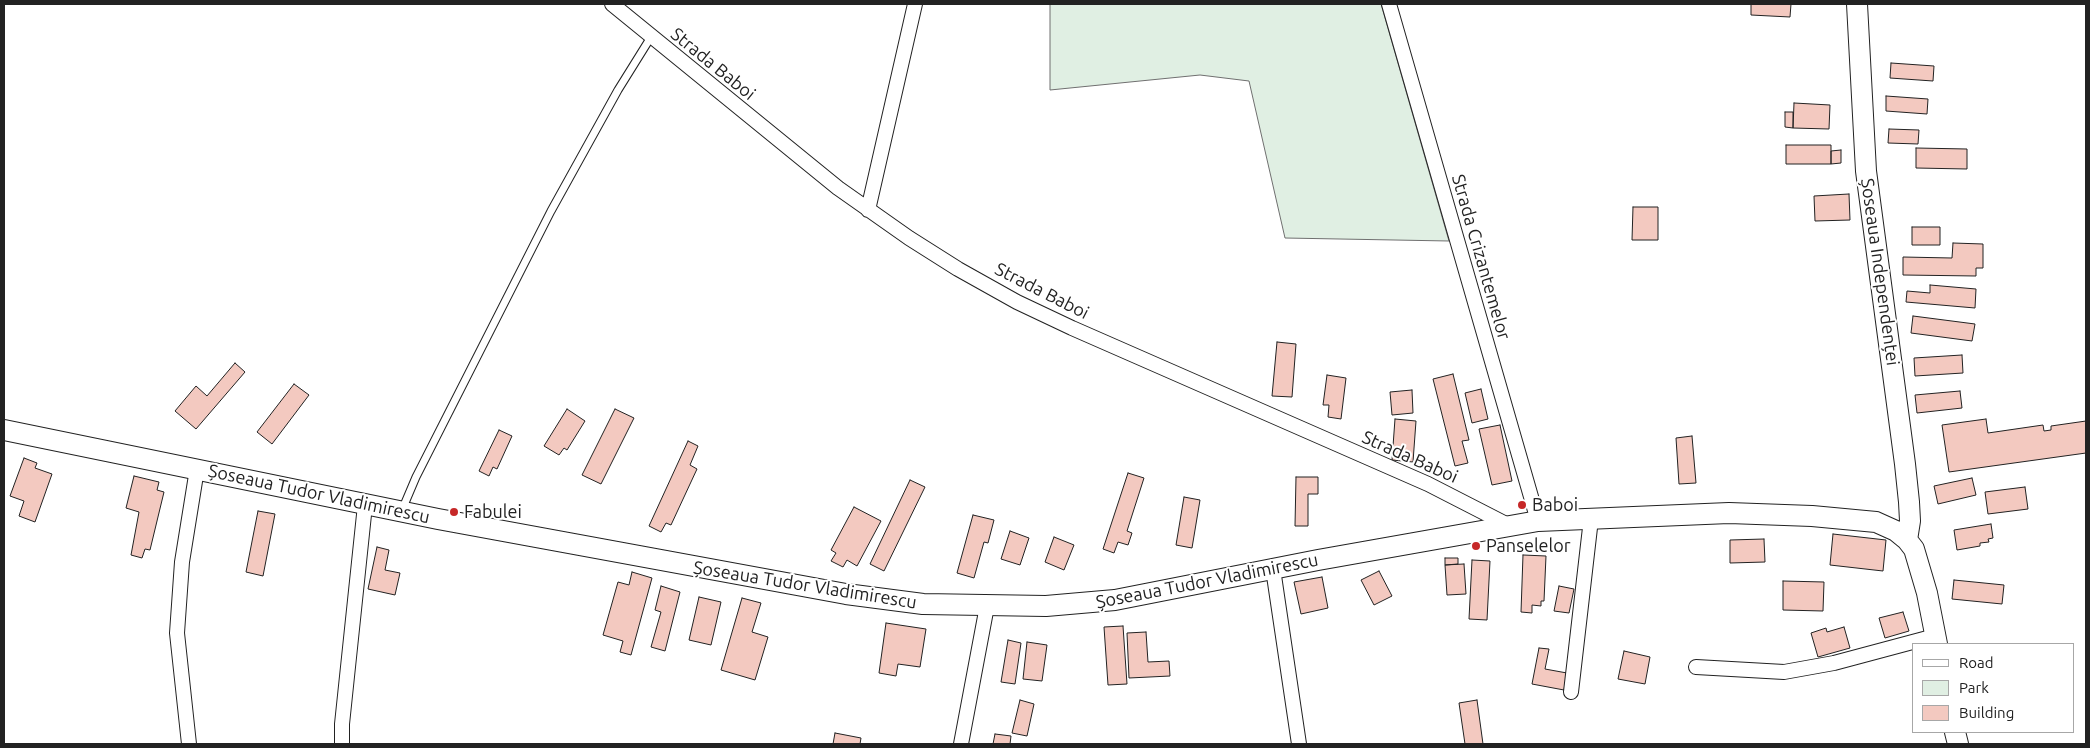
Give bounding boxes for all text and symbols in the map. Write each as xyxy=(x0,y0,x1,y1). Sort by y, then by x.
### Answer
street label: Strada Baboi xyxy=(666,23,760,105)
street label: Strada Crizantemelor xyxy=(1447,172,1515,342)
street label: Șoseaua Independenței xyxy=(1856,177,1904,367)
street label: Strada Baboi xyxy=(991,258,1093,324)
street label: Strada Baboi xyxy=(1359,426,1461,488)
street label: Șoseaua Tudor Vladimirescu xyxy=(206,460,432,528)
place label: Baboi xyxy=(1532,494,1578,516)
marker: Baboi xyxy=(1516,499,1528,511)
place label: Fabulei xyxy=(464,501,522,523)
marker: Fabulei xyxy=(448,506,460,518)
place label: Panselelor xyxy=(1486,535,1571,557)
marker: Panselelor xyxy=(1470,540,1482,552)
street label: Șoseaua Tudor Vladimirescu xyxy=(1094,549,1320,613)
street label: Șoseaua Tudor Vladimirescu xyxy=(692,557,918,613)
legend xyxy=(1912,643,2075,733)
text: Road xyxy=(1959,654,1994,671)
text: Park xyxy=(1959,679,1989,696)
text: Building xyxy=(1959,704,2014,721)

